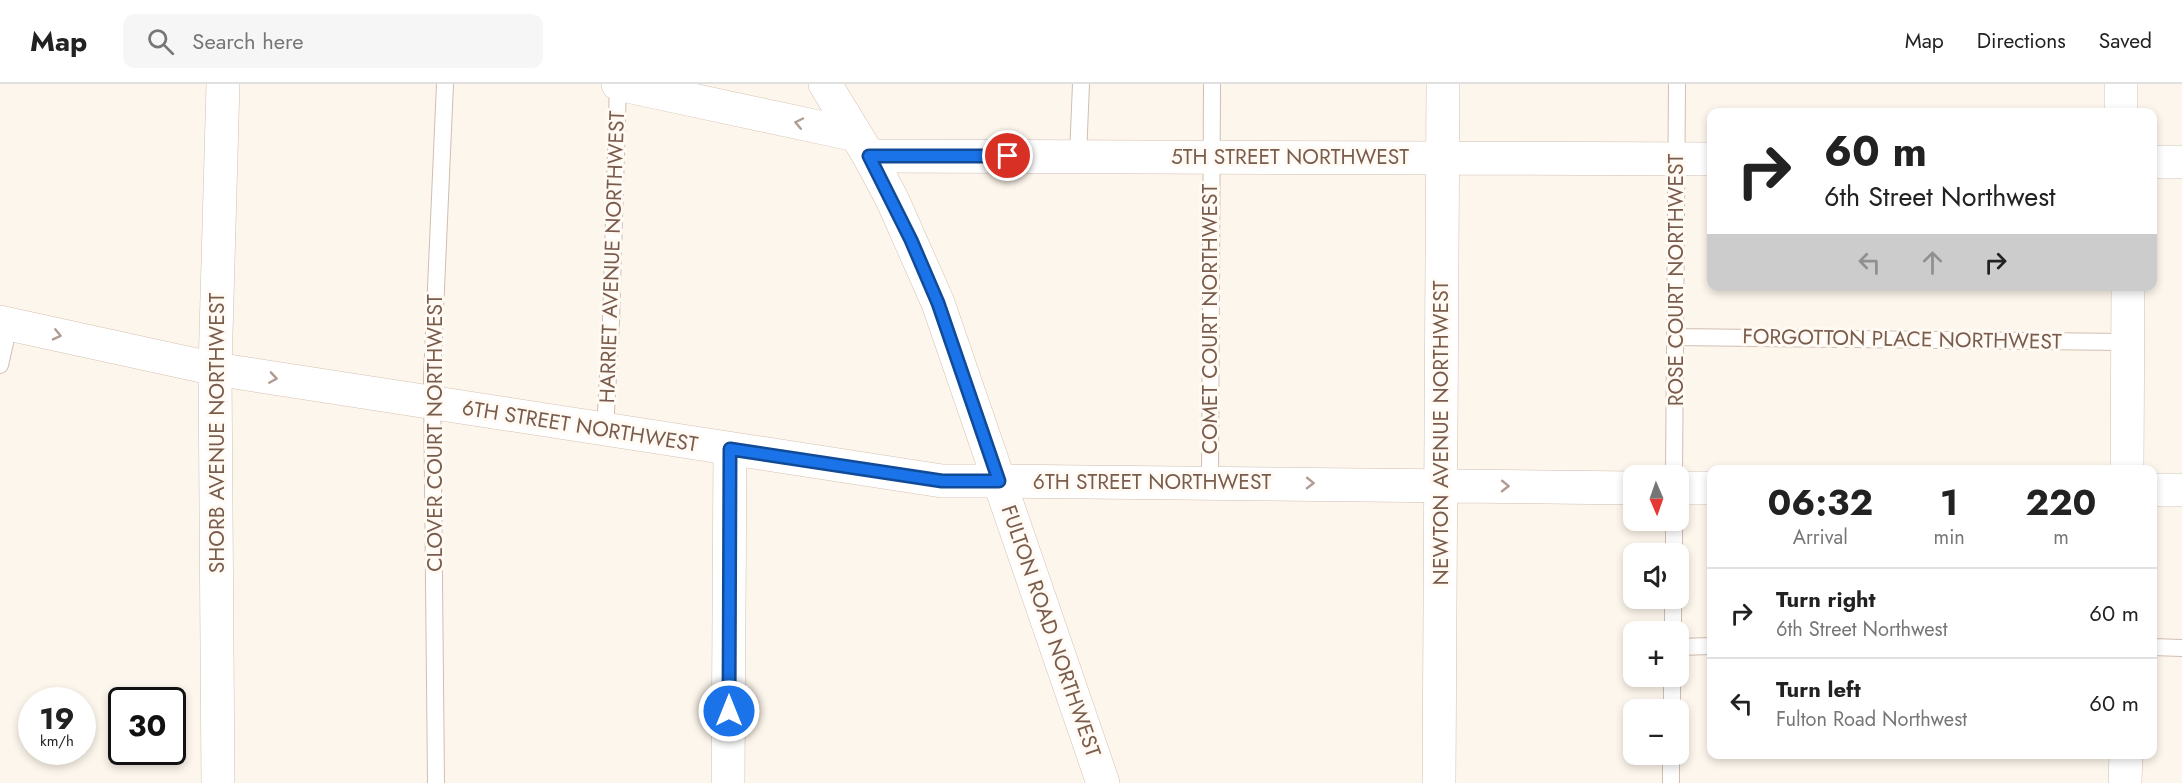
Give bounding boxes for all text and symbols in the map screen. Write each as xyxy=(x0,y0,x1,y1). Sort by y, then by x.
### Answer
search box xyxy=(123,14,543,68)
text: Map xyxy=(30,21,87,62)
icon: search xyxy=(144,25,177,58)
text: Search here xyxy=(192,25,304,57)
text: Map xyxy=(1905,26,1944,56)
text: Directions xyxy=(1977,26,2066,56)
text: Saved xyxy=(2099,26,2152,56)
street label: HARRIET AVENUE NORTHWEST xyxy=(592,110,632,404)
one-way arrow xyxy=(794,117,804,130)
text: 60 m xyxy=(1824,121,1927,182)
pin xyxy=(982,130,1033,181)
icon: right xyxy=(1725,132,1803,210)
icon: arrive xyxy=(991,139,1024,172)
street label: 5TH STREET NORTHWEST xyxy=(1171,142,1409,172)
street label: ROSE COURT NORTHWEST xyxy=(1661,153,1691,406)
text: 6th Street Northwest xyxy=(1824,177,2056,216)
street label: COMET COURT NORTHWEST xyxy=(1195,183,1225,454)
icon: left xyxy=(1853,246,1886,279)
icon: ahead xyxy=(1916,246,1949,279)
icon: right xyxy=(1979,246,2012,279)
street label: NEWTON AVENUE NORTHWEST xyxy=(1426,280,1456,585)
street label: SHORB AVENUE NORTHWEST xyxy=(202,293,232,573)
street label: CLOVER COURT NORTHWEST xyxy=(420,294,450,572)
street label: FORGOTTON PLACE NORTHWEST xyxy=(1742,321,2062,357)
one-way arrow xyxy=(52,328,62,341)
one-way arrow xyxy=(268,372,277,384)
street label: 6TH STREET NORTHWEST xyxy=(460,393,700,459)
north arrow xyxy=(1623,465,1689,531)
map controls xyxy=(1623,465,1689,765)
street label: 6TH STREET NORTHWEST xyxy=(1033,467,1271,497)
text: 06:32 xyxy=(1768,476,1873,528)
text: 1 xyxy=(1940,476,1958,528)
text: 220 xyxy=(2025,476,2096,528)
one-way arrow xyxy=(1305,477,1314,490)
one-way arrow xyxy=(1500,480,1509,492)
street label: FULTON ROAD NORTHWEST xyxy=(994,501,1108,761)
text: Arrival xyxy=(1793,523,1848,552)
text: min xyxy=(1934,523,1965,552)
text: m xyxy=(2053,523,2069,552)
button: sound xyxy=(1623,543,1689,609)
text: Turn right xyxy=(1776,583,1876,615)
icon: right xyxy=(1725,597,1758,630)
text: 60 m xyxy=(2089,597,2139,629)
text: 6th Street Northwest xyxy=(1776,615,1947,644)
button: + xyxy=(1623,621,1689,687)
text: Turn left xyxy=(1776,673,1861,705)
position arrow xyxy=(697,679,761,743)
speed limit sign: 30 xyxy=(108,687,186,765)
icon: left xyxy=(1725,687,1758,720)
text: 60 m xyxy=(2089,687,2139,719)
text: 19 xyxy=(39,697,75,740)
button: − xyxy=(1623,699,1689,765)
text: Fulton Road Northwest xyxy=(1776,705,1967,734)
text: km/h xyxy=(40,730,74,752)

